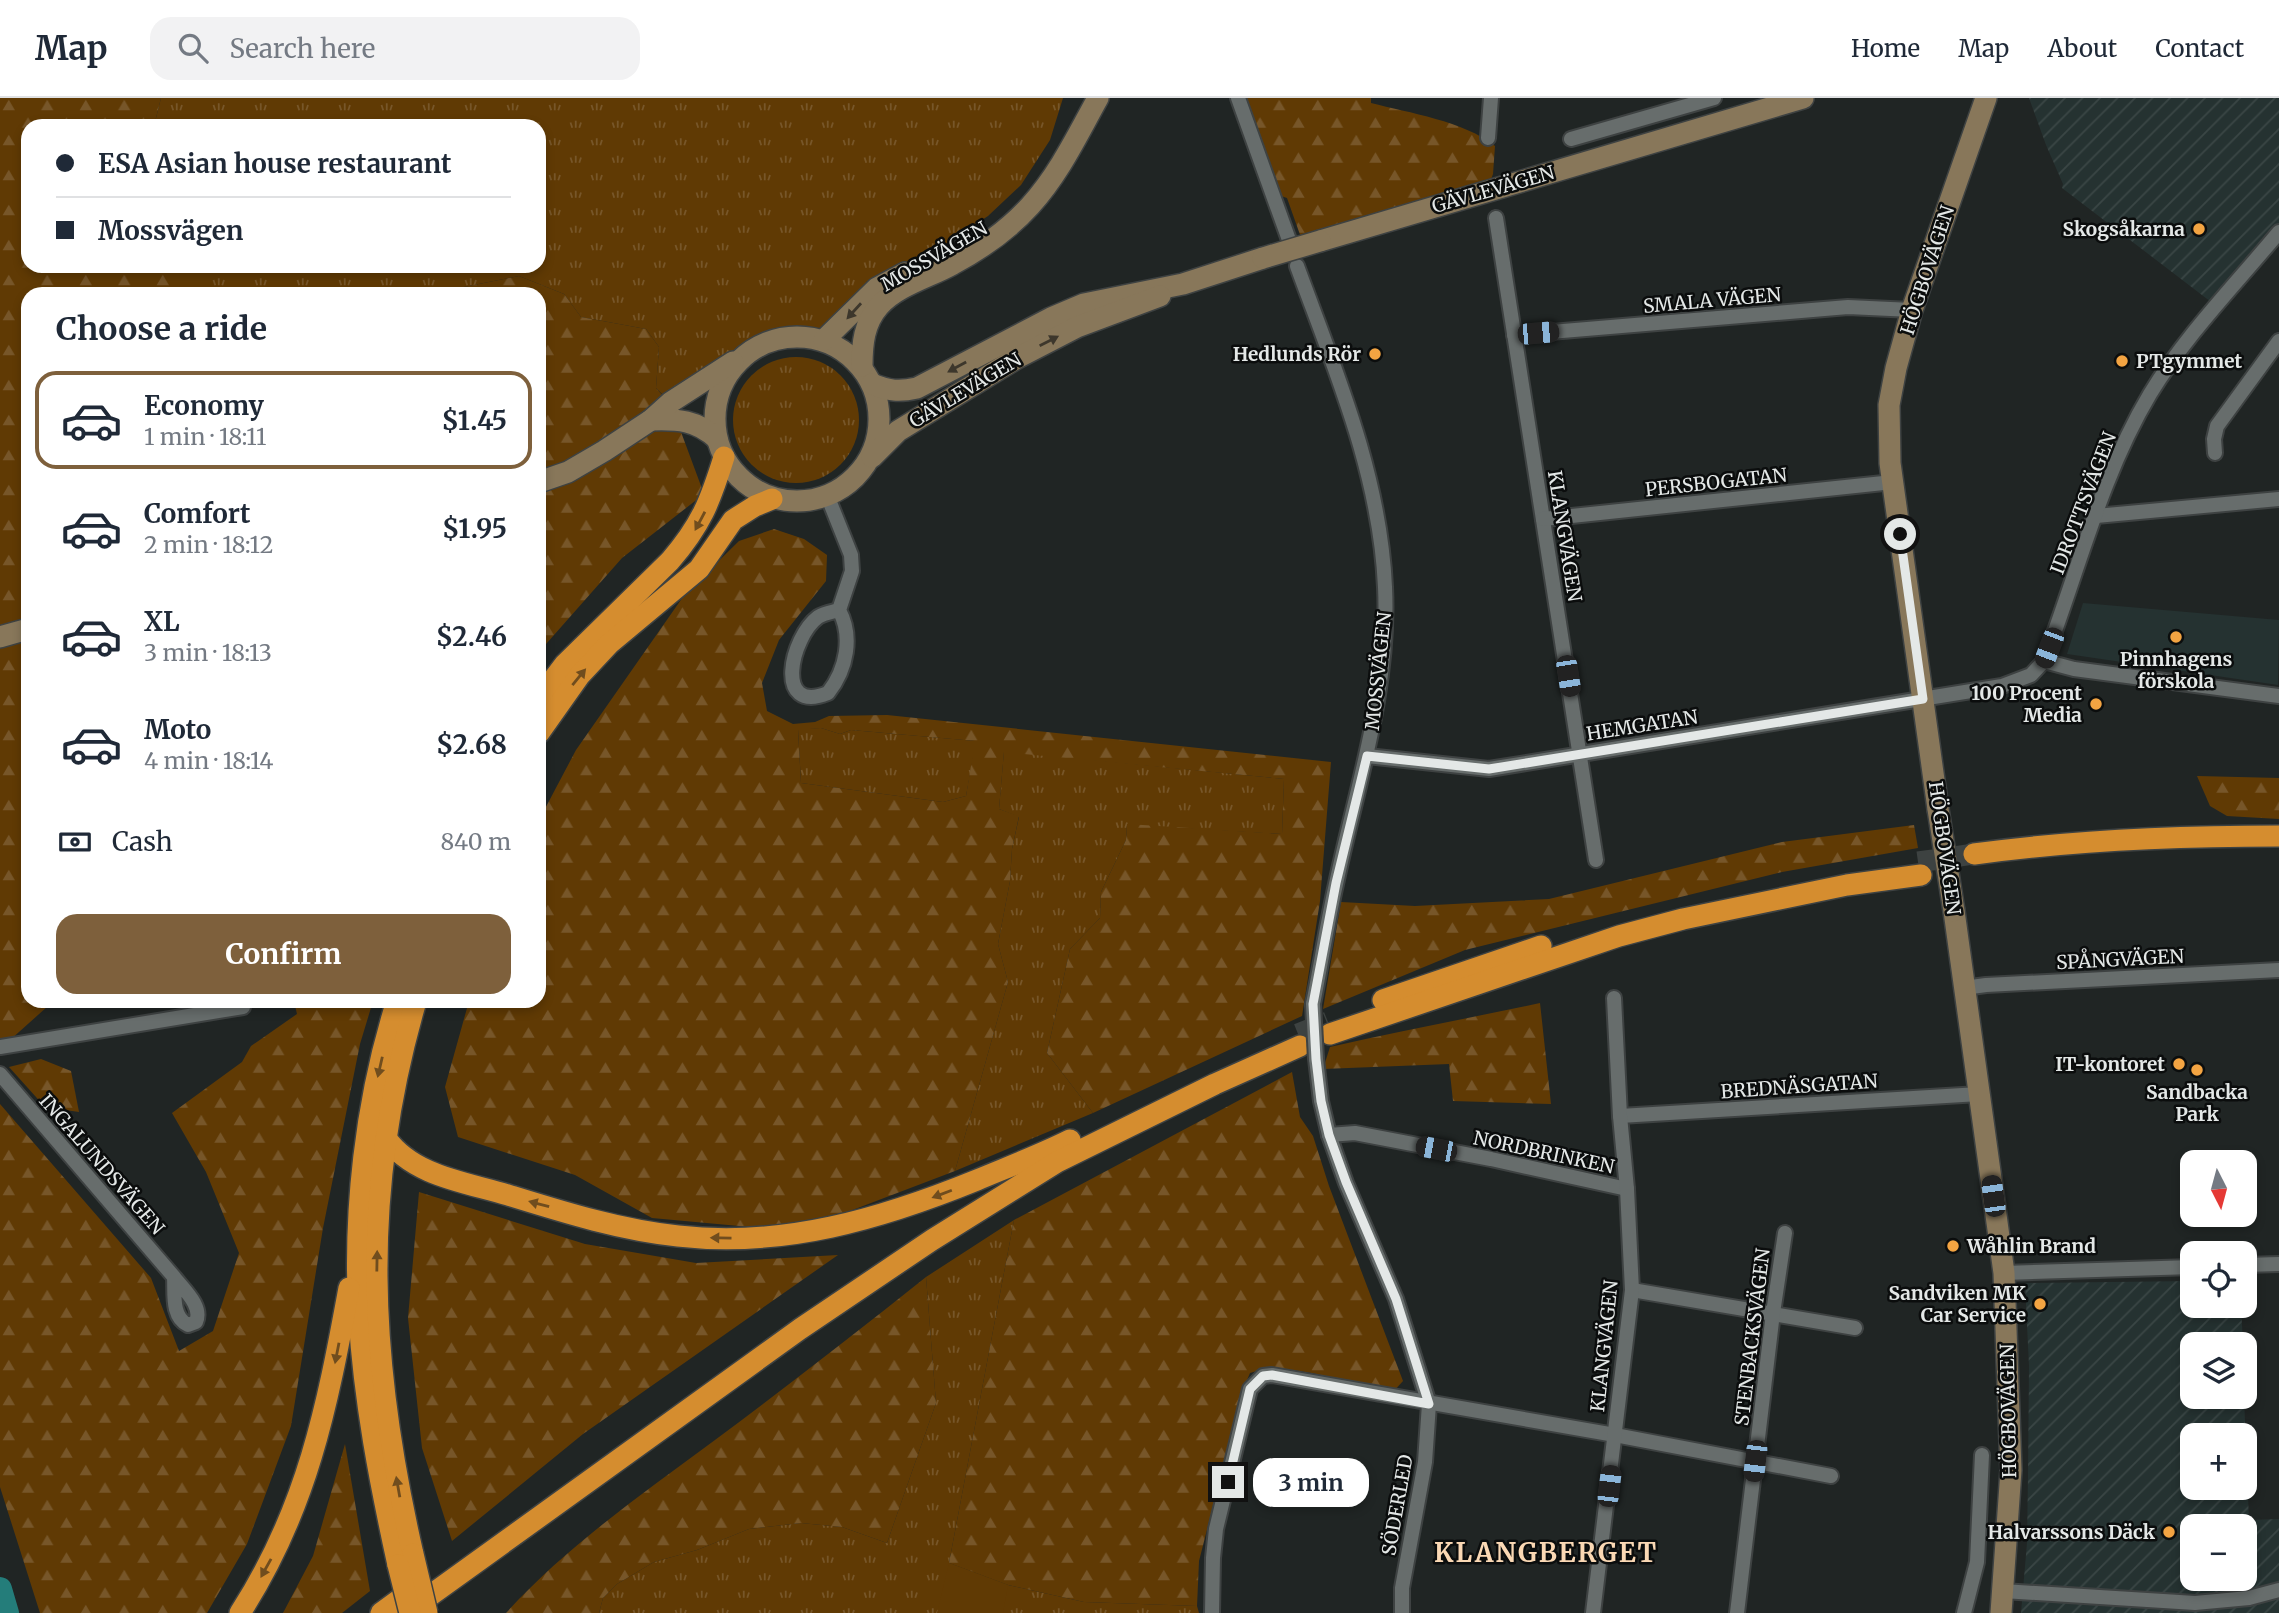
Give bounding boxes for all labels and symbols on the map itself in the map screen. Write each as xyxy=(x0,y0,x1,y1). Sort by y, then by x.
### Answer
street label: GÄVLEVÄGEN xyxy=(1429,160,1557,218)
street label: HÖGBOVÄGEN xyxy=(1895,202,1959,338)
street label: MOSSVÄGEN xyxy=(877,216,992,296)
place label: Skogsåkarna xyxy=(2063,217,2185,241)
marker: Skogsåkarna xyxy=(2191,221,2207,237)
street label: SMALA VÄGEN xyxy=(1642,282,1782,318)
one-way arrow xyxy=(846,302,862,320)
car xyxy=(1517,321,1560,345)
one-way arrow xyxy=(1039,336,1059,347)
place label: Hedlunds Rör xyxy=(1233,342,1361,366)
marker: Hedlunds Rör xyxy=(1367,346,1383,362)
street label: GÄVLEVÄGEN xyxy=(905,347,1026,433)
place label: PTgymmet xyxy=(2136,349,2242,373)
marker: PTgymmet xyxy=(2114,353,2130,369)
one-way arrow xyxy=(948,361,967,373)
street label: IDROTTSVÄGEN xyxy=(2045,428,2121,578)
street label: PERSBOGATAN xyxy=(1644,463,1788,501)
street label: KLANGVÄGEN xyxy=(1543,469,1587,604)
one-way arrow xyxy=(694,511,706,530)
route start xyxy=(1884,518,1916,550)
street label: MOSSVÄGEN xyxy=(1360,610,1396,731)
car xyxy=(2032,625,2067,671)
marker: Pinnhagens förskola xyxy=(2168,629,2184,645)
place label: Pinnhagens förskola xyxy=(2120,647,2232,693)
car xyxy=(1555,654,1582,698)
one-way arrow xyxy=(571,669,586,687)
place label: 100 Procent Media xyxy=(1971,681,2082,727)
marker: 100 Procent Media xyxy=(2088,696,2104,712)
street label: HEMGATAN xyxy=(1584,704,1700,746)
street label: HÖGBOVÄGEN xyxy=(1924,780,1966,917)
street label: SPÅNGVÄGEN xyxy=(2055,943,2185,974)
place label: IT-kontoret xyxy=(2055,1052,2165,1076)
one-way arrow xyxy=(375,1056,386,1078)
marker: IT-kontoret xyxy=(2171,1056,2187,1072)
marker: Sandbacka Park xyxy=(2189,1062,2205,1078)
street label: BREDNÄSGATAN xyxy=(1720,1069,1879,1103)
place label: Sandbacka Park xyxy=(2146,1080,2248,1126)
street label: INGALUNDSVÄGEN xyxy=(34,1089,170,1240)
street label: NORDBRINKEN xyxy=(1471,1125,1617,1179)
car xyxy=(1414,1135,1459,1163)
north arrow xyxy=(2180,1150,2258,1227)
car xyxy=(1980,1174,2007,1218)
one-way arrow xyxy=(931,1188,952,1199)
one-way arrow xyxy=(528,1198,550,1209)
one-way arrow xyxy=(709,1233,731,1244)
place label: Wåhlin Brand xyxy=(1966,1234,2096,1258)
marker: Wåhlin Brand xyxy=(1945,1238,1961,1254)
street label: STENBACKSVÄGEN xyxy=(1729,1247,1775,1427)
one-way arrow xyxy=(371,1250,382,1272)
street label: KLANGVÄGEN xyxy=(1585,1279,1623,1413)
place label: Sandviken MK Car Service xyxy=(1888,1281,2027,1327)
marker: Sandviken MK Car Service xyxy=(2032,1296,2048,1312)
one-way arrow xyxy=(331,1342,342,1364)
street label: HÖGBOVÄGEN xyxy=(1995,1343,2021,1478)
car xyxy=(1743,1439,1768,1483)
street label: SÖDERLED xyxy=(1376,1453,1418,1557)
callout: 3 min xyxy=(1252,1458,1368,1506)
car xyxy=(1597,1464,1622,1508)
route end xyxy=(1212,1466,1244,1498)
one-way arrow xyxy=(392,1476,403,1498)
place label: Halvarssons Däck xyxy=(1988,1520,2156,1544)
marker: Halvarssons Däck xyxy=(2161,1524,2177,1540)
district label: KLANGBERGET xyxy=(1434,1536,1658,1569)
one-way arrow xyxy=(260,1559,272,1578)

